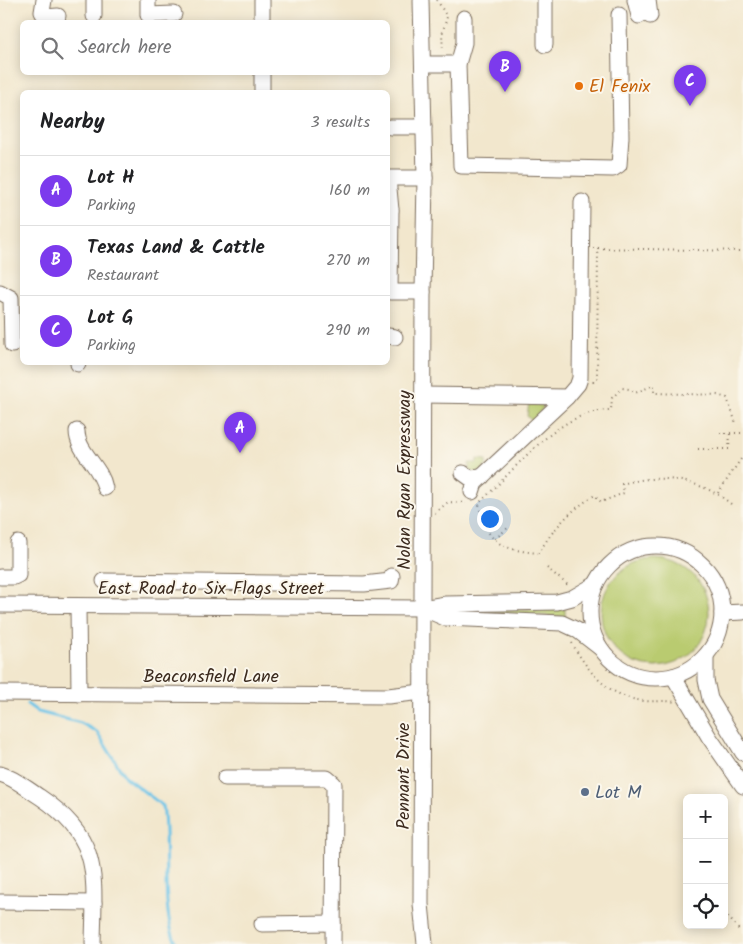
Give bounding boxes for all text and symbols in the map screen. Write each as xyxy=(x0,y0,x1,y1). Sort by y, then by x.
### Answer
search box xyxy=(20,20,390,75)
text: Search here xyxy=(78,33,172,63)
icon: search xyxy=(38,34,66,62)
pin: B xyxy=(489,51,521,92)
pin: C xyxy=(674,65,706,106)
place label: El Fenix xyxy=(589,73,651,102)
marker: El Fenix xyxy=(573,80,585,92)
text: Nearby xyxy=(40,106,105,139)
text: 3 results xyxy=(311,110,370,135)
text: Lot H xyxy=(87,163,134,193)
text: A xyxy=(51,178,61,203)
text: 160 m xyxy=(329,178,370,203)
text: Parking xyxy=(87,193,136,218)
text: Texas Land & Cattle xyxy=(87,233,265,263)
text: B xyxy=(51,248,61,273)
text: 270 m xyxy=(326,248,370,273)
text: Restaurant xyxy=(87,263,159,288)
text: Lot G xyxy=(87,303,133,333)
text: C xyxy=(51,318,61,343)
text: 290 m xyxy=(326,318,370,343)
text: Parking xyxy=(87,333,136,358)
street label: Nolan Ryan Expressway xyxy=(391,390,420,570)
pin: A xyxy=(224,412,256,453)
your location xyxy=(477,506,503,532)
street label: East Road to Six Flags Street xyxy=(98,575,325,604)
street label: Beaconsfield Lane xyxy=(143,663,279,692)
street label: Pennant Drive xyxy=(390,723,419,829)
place label: Lot M xyxy=(595,779,642,808)
marker: Lot M xyxy=(579,786,591,798)
map controls xyxy=(683,794,728,929)
button: + xyxy=(683,794,728,839)
button: − xyxy=(683,839,728,884)
button: locate xyxy=(683,884,728,929)

